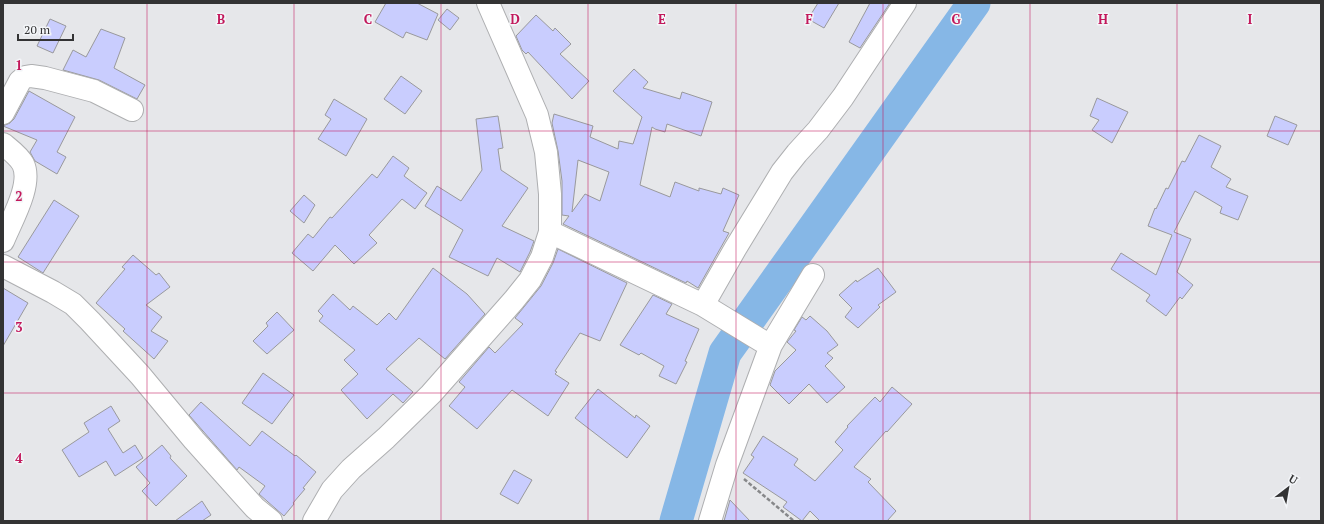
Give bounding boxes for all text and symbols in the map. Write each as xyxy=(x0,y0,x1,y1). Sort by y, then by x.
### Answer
text: B xyxy=(217,10,225,28)
text: C xyxy=(364,10,372,28)
text: D xyxy=(510,10,520,28)
text: E xyxy=(658,10,666,28)
text: F xyxy=(805,10,813,28)
text: G xyxy=(951,10,961,28)
text: H xyxy=(1098,10,1108,28)
text: I xyxy=(1248,10,1253,28)
scale bar xyxy=(18,16,73,42)
text: 20 m xyxy=(24,22,51,37)
text: 1 xyxy=(15,56,23,74)
text: 2 xyxy=(15,187,23,205)
text: 3 xyxy=(15,318,23,336)
text: 4 xyxy=(15,449,23,467)
north arrow xyxy=(1268,468,1308,508)
text: U xyxy=(1286,471,1300,488)

